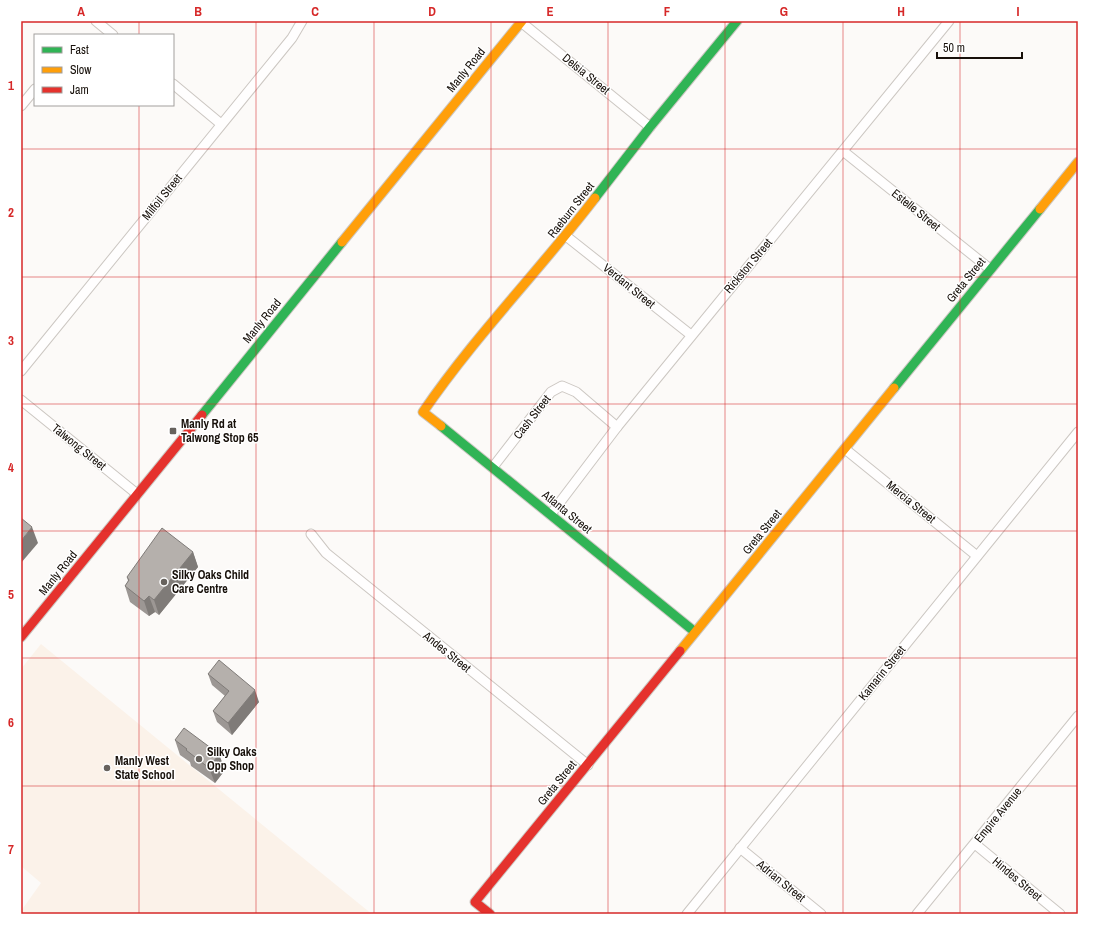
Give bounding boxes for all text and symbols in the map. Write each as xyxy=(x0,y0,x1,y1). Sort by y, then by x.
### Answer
text: A xyxy=(77,3,85,20)
text: B xyxy=(194,3,202,20)
text: C xyxy=(311,3,319,20)
text: D xyxy=(428,3,436,20)
text: E xyxy=(546,3,554,20)
text: F xyxy=(664,3,671,20)
text: G xyxy=(780,3,788,20)
text: H xyxy=(897,3,905,20)
text: I xyxy=(1017,3,1020,20)
legend xyxy=(34,34,174,106)
scale bar xyxy=(937,34,1022,60)
text: 50 m xyxy=(943,40,965,56)
text: Fast xyxy=(70,42,89,58)
street label: Manly Road xyxy=(443,45,489,95)
street label: Delsia Street xyxy=(559,50,613,98)
text: Slow xyxy=(70,62,92,78)
text: 1 xyxy=(8,77,14,94)
text: Jam xyxy=(70,82,89,98)
street label: Milfoil Street xyxy=(138,170,186,224)
street label: Raeburn Street xyxy=(544,179,598,241)
street label: Estelle Street xyxy=(888,185,944,235)
text: 2 xyxy=(8,204,14,221)
street label: Rickston Street xyxy=(720,235,776,297)
street label: Greta Street xyxy=(943,254,989,306)
street label: Verdant Street xyxy=(600,260,659,312)
street label: Manly Road xyxy=(239,296,285,346)
text: 3 xyxy=(8,332,14,349)
street label: Cash Street xyxy=(510,391,554,442)
place label: Manly Rd at Talwong Stop 65 xyxy=(181,416,259,446)
street label: Talwong Street xyxy=(49,420,110,474)
marker: Manly Rd at Talwong Stop 65 xyxy=(168,426,178,436)
text: 4 xyxy=(8,459,14,476)
street label: Mercia Street xyxy=(883,477,939,527)
street label: Atlanta Street xyxy=(538,486,595,537)
street label: Greta Street xyxy=(739,506,785,558)
street label: Manly Road xyxy=(35,548,81,598)
place label: Silky Oaks Child Care Centre xyxy=(172,567,249,597)
marker: Silky Oaks Child Care Centre xyxy=(159,577,169,587)
text: 5 xyxy=(8,586,14,603)
street label: Andes Street xyxy=(419,627,474,676)
street label: Kamarin Street xyxy=(855,642,909,704)
text: 6 xyxy=(8,714,14,731)
place label: Silky Oaks Opp Shop xyxy=(207,744,257,774)
place label: Manly West State School xyxy=(115,753,175,783)
marker: Silky Oaks Opp Shop xyxy=(194,754,204,764)
street label: Greta Street xyxy=(534,757,580,809)
marker: Manly West State School xyxy=(102,763,112,773)
street label: Empire Avenue xyxy=(971,784,1025,846)
text: 7 xyxy=(8,841,14,858)
street label: Hindes Street xyxy=(989,854,1045,905)
street label: Adrian Street xyxy=(753,856,809,906)

